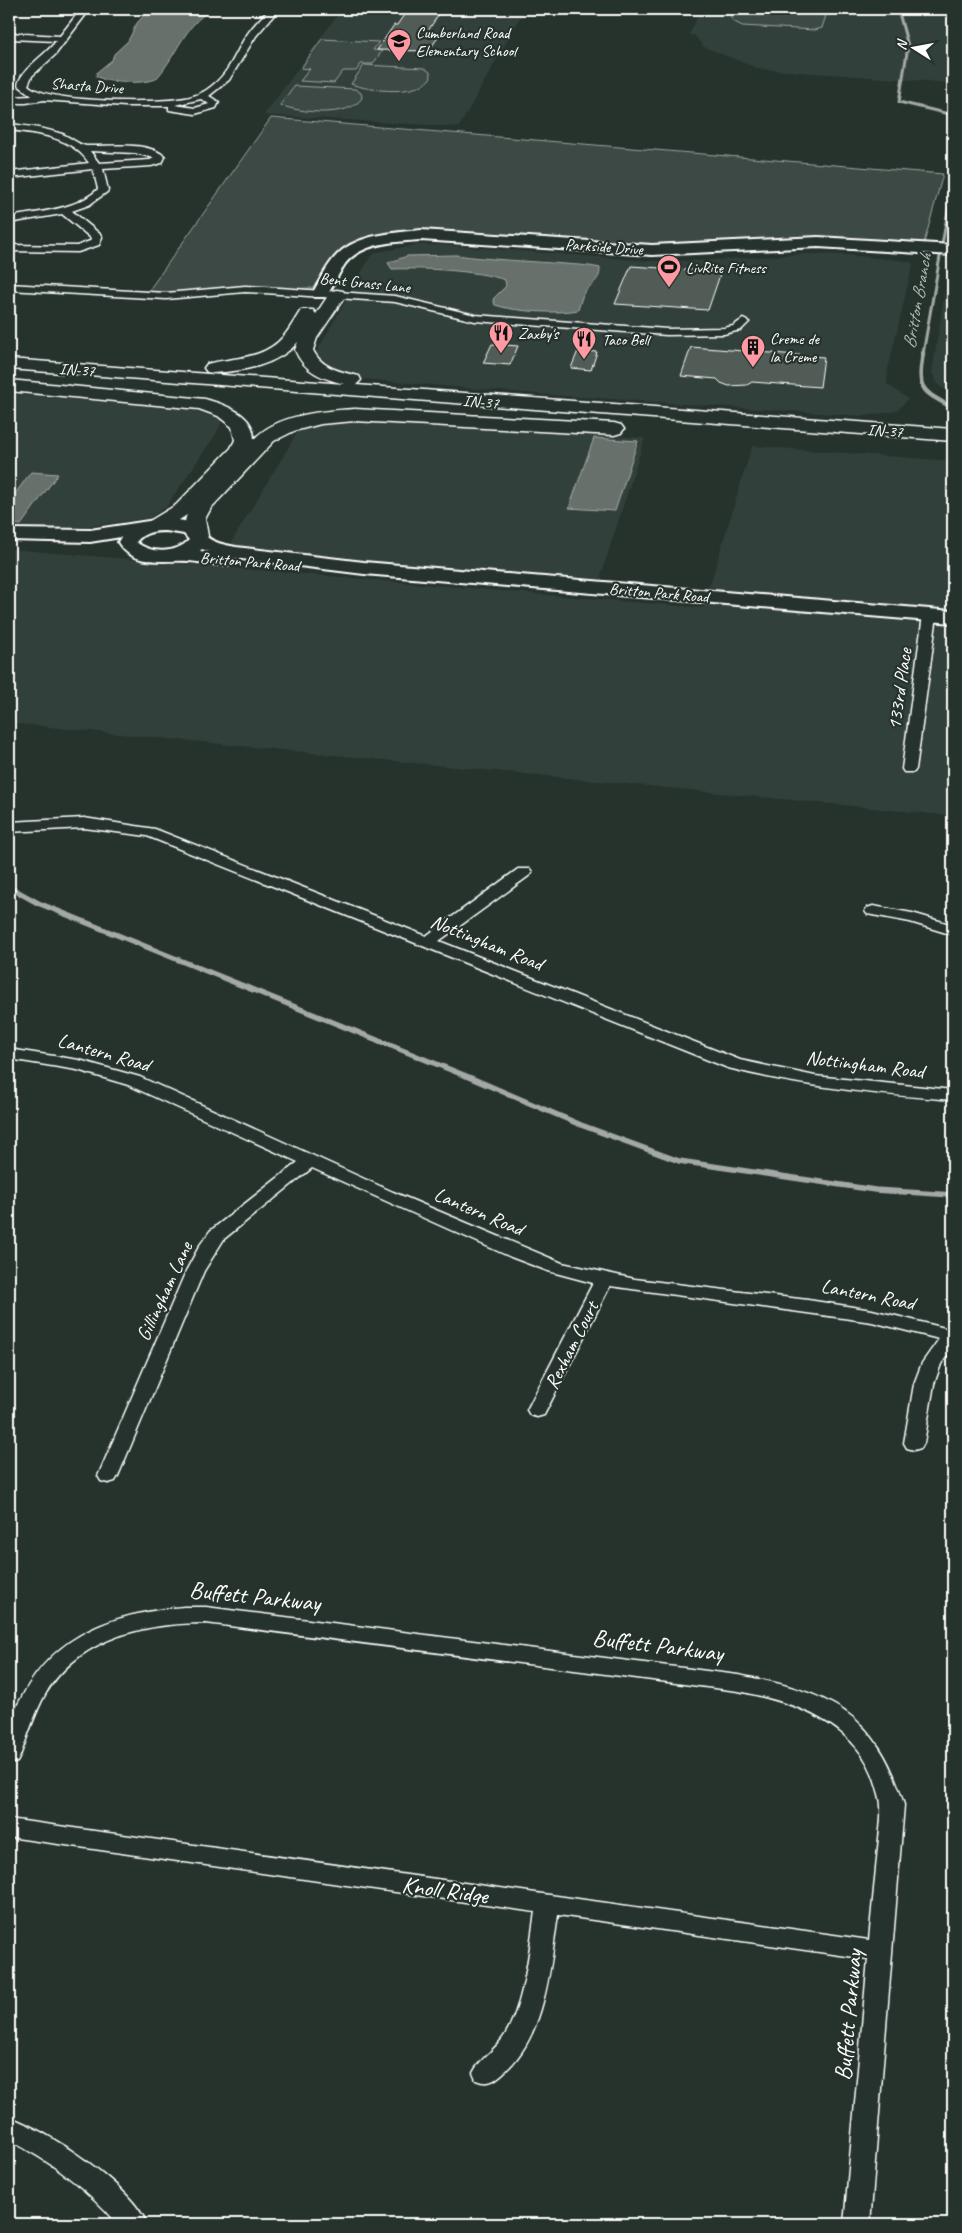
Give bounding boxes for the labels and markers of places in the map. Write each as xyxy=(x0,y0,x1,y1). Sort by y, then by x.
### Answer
place label: Cumberland Road Elementary School xyxy=(416,23,519,61)
school or university icon: Cumberland Road Elementary School xyxy=(386,28,412,62)
sports icon: LivRite Fitness xyxy=(656,254,682,288)
place label: LivRite Fitness xyxy=(686,258,767,278)
restaurant icon: Zaxby's xyxy=(488,320,514,354)
place label: Zaxby's xyxy=(518,324,560,344)
restaurant icon: Taco Bell xyxy=(571,326,597,360)
place label: Creme de la Creme xyxy=(770,329,821,367)
place label: Taco Bell xyxy=(602,330,652,350)
building icon: Creme de la Creme xyxy=(740,334,766,368)

